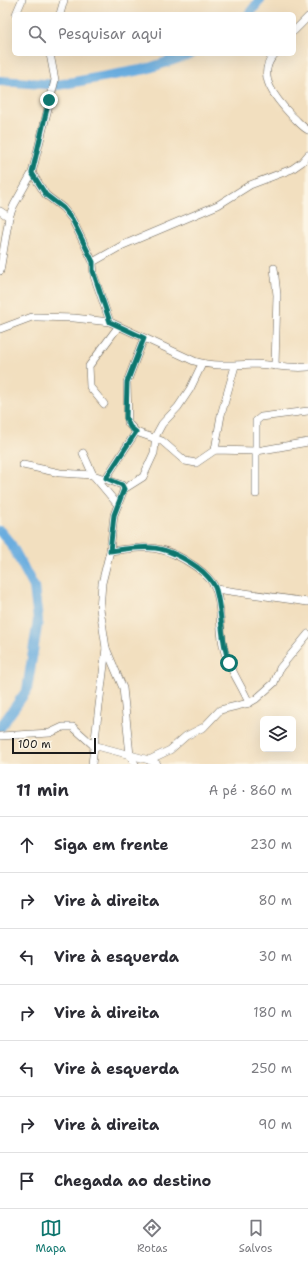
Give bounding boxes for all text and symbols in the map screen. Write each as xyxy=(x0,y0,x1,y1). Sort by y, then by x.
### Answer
search box xyxy=(12,12,296,56)
icon: search xyxy=(26,23,48,45)
text: Pesquisar aqui xyxy=(58,24,162,44)
route end xyxy=(40,91,58,109)
route start xyxy=(220,654,238,672)
map controls xyxy=(260,716,296,752)
button: layers xyxy=(260,716,296,752)
scale bar xyxy=(12,736,96,755)
text: 100 m xyxy=(18,737,51,752)
text: 11 min xyxy=(16,779,69,801)
text: A pé · 860 m xyxy=(209,782,292,799)
icon: ahead xyxy=(16,834,38,856)
text: Siga em frente xyxy=(54,835,169,855)
text: 230 m xyxy=(250,836,292,853)
icon: right xyxy=(16,890,38,912)
text: Vire à direita xyxy=(54,891,159,911)
text: 80 m xyxy=(258,892,292,909)
icon: left xyxy=(16,946,38,968)
text: Vire à esquerda xyxy=(54,947,179,967)
text: 30 m xyxy=(258,948,292,965)
icon: right xyxy=(16,1002,38,1024)
text: Vire à direita xyxy=(54,1003,159,1023)
text: 180 m xyxy=(253,1004,292,1021)
icon: left xyxy=(16,1058,38,1080)
text: Vire à esquerda xyxy=(54,1059,179,1079)
text: 250 m xyxy=(251,1060,292,1077)
icon: right xyxy=(16,1114,38,1136)
text: Vire à direita xyxy=(54,1115,159,1135)
text: 90 m xyxy=(258,1116,292,1133)
icon: arrive xyxy=(16,1170,38,1192)
text: Chegada ao destino xyxy=(54,1171,211,1191)
tab: Mapa xyxy=(36,1217,66,1256)
tab: Rotas xyxy=(137,1217,168,1256)
tab: Salvos xyxy=(239,1217,272,1256)

